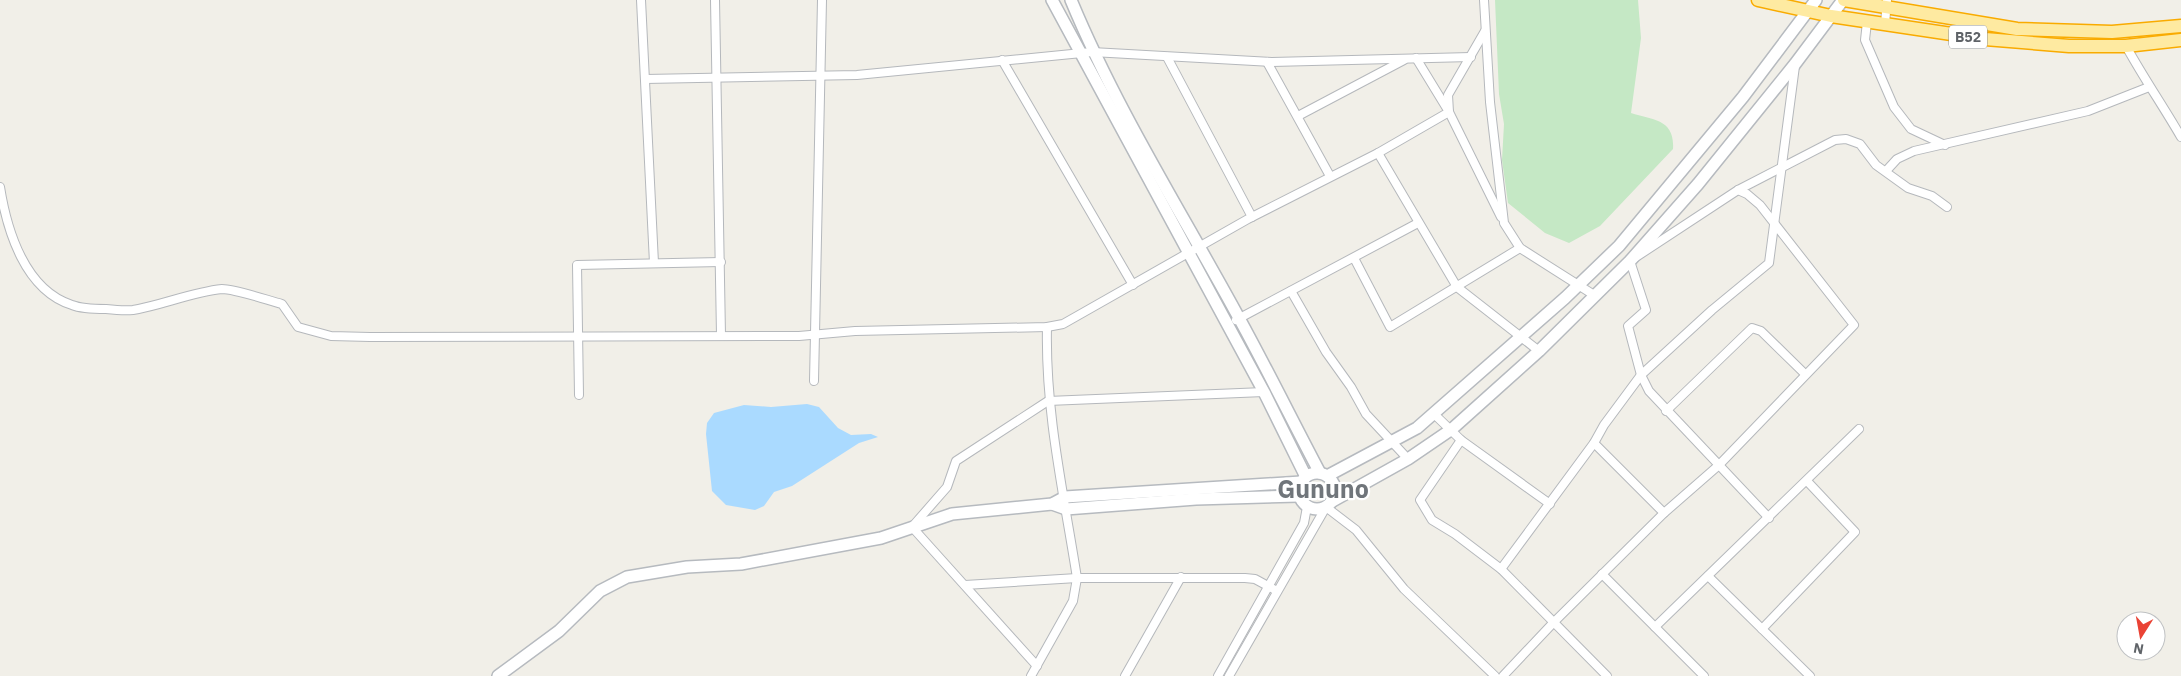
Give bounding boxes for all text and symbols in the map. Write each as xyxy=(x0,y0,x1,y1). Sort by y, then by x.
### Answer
road number: B52 xyxy=(1949,26,1987,48)
district label: Gununo xyxy=(1277,472,1369,505)
north arrow xyxy=(2116,611,2166,661)
text: N xyxy=(2132,639,2145,659)

